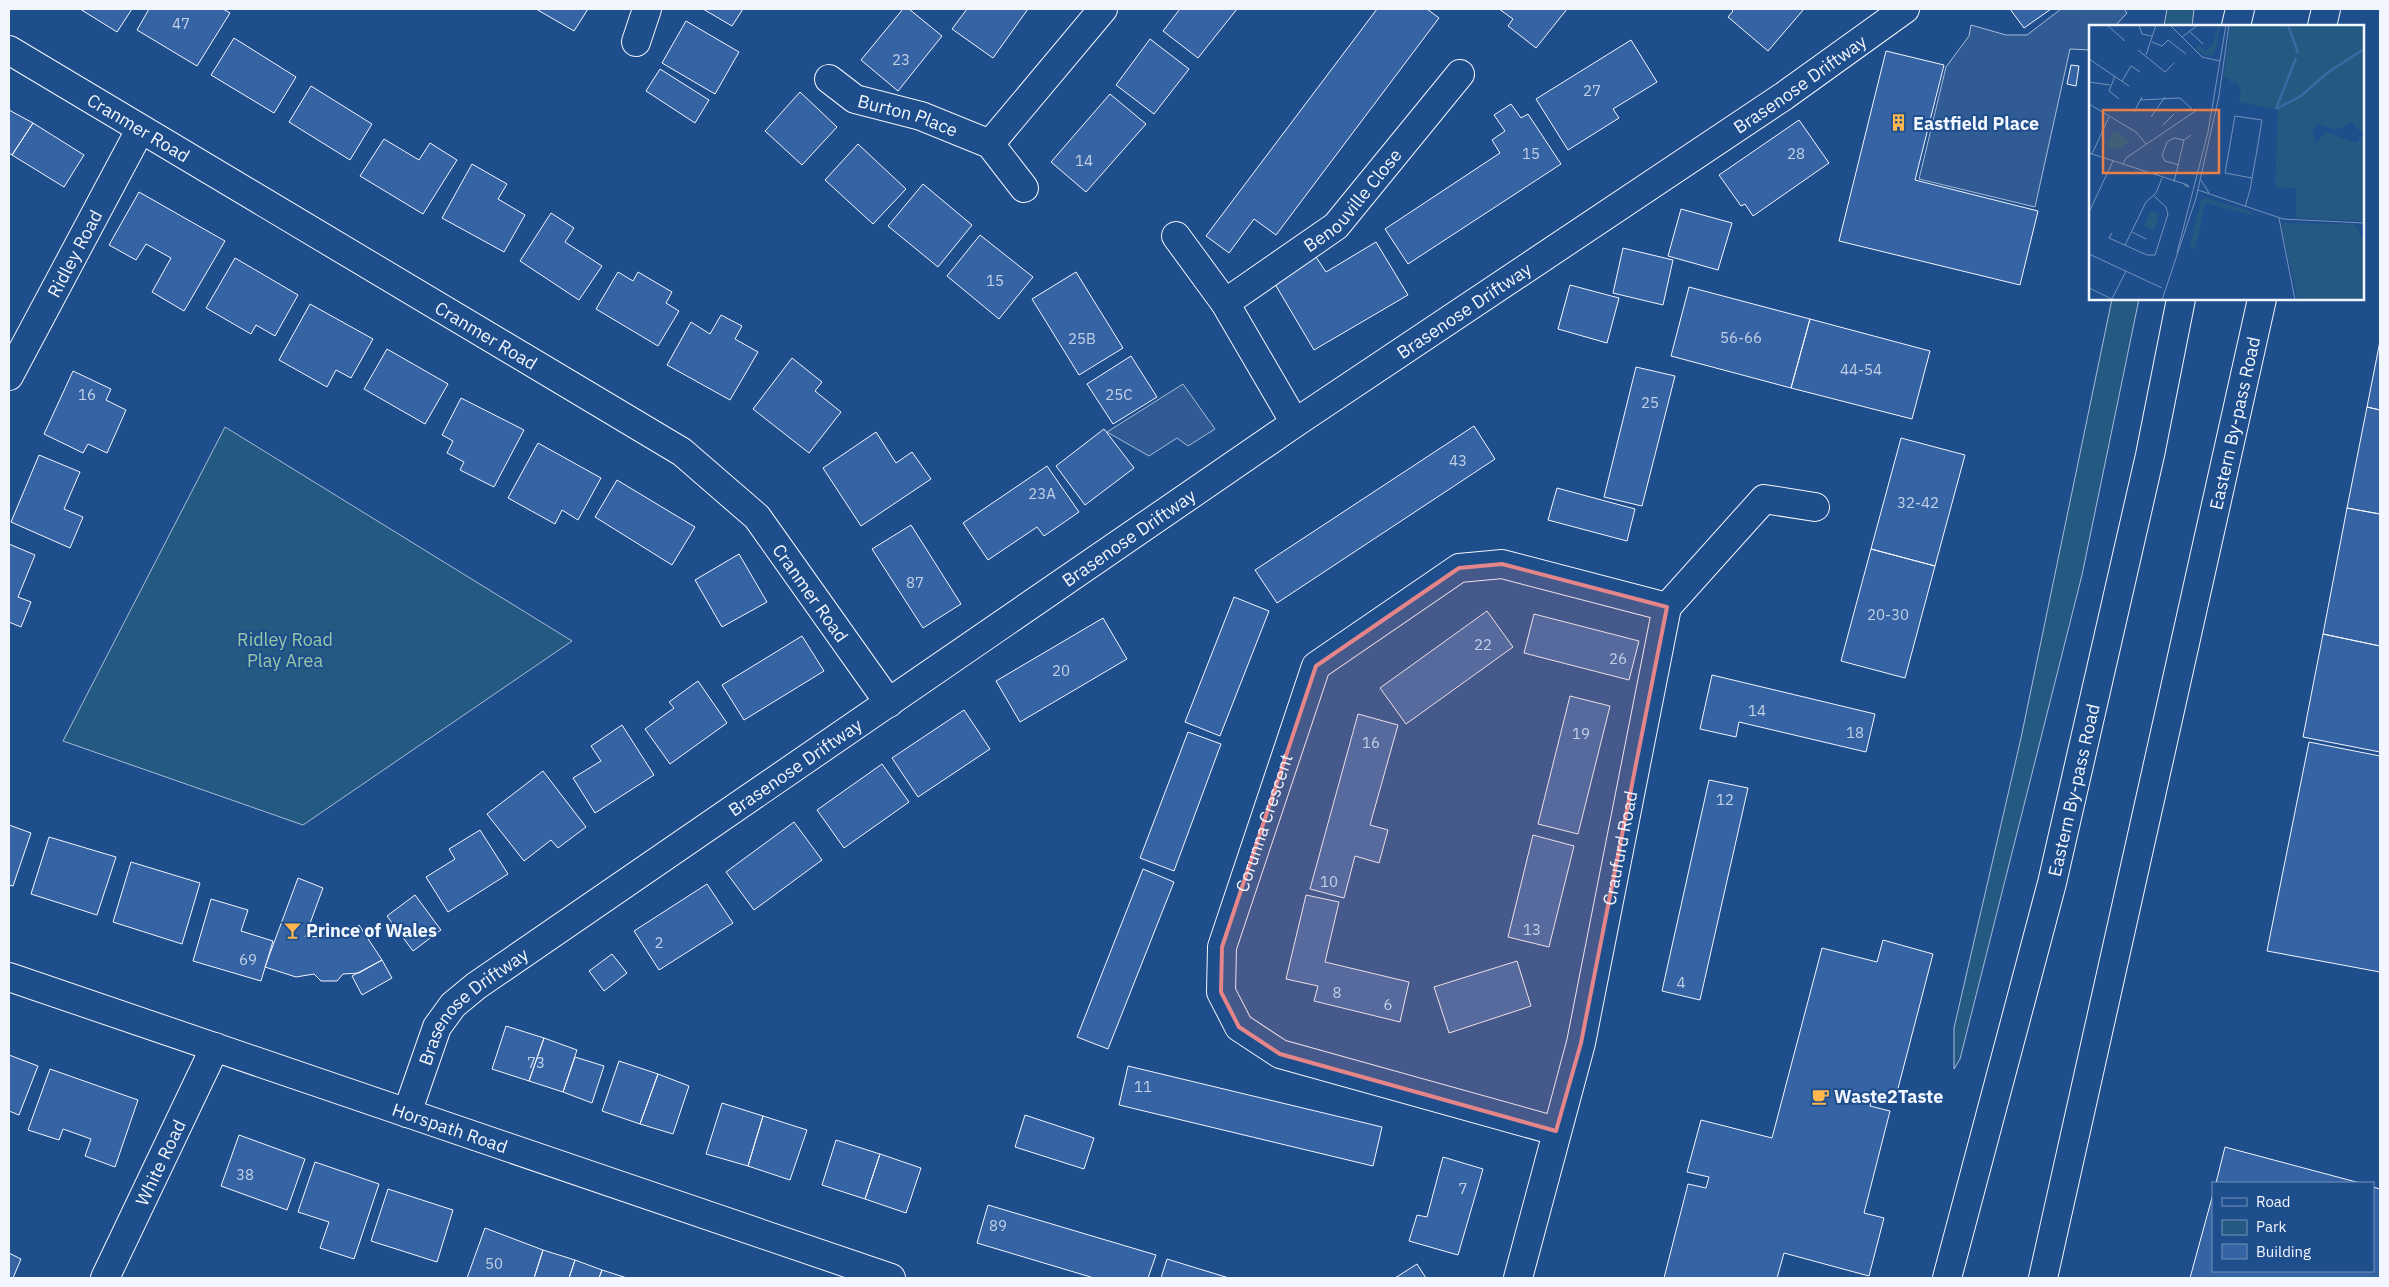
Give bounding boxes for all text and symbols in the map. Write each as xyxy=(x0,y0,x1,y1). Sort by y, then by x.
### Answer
house number: 47 xyxy=(172,14,190,33)
inset map xyxy=(2089,25,2364,300)
street label: Brasenose Driftway xyxy=(1729,29,1871,138)
house number: 23 xyxy=(892,50,910,69)
house number: 27 xyxy=(1583,81,1601,100)
street label: Cranmer Road xyxy=(83,88,194,167)
street label: Burton Place xyxy=(855,89,962,141)
place label: Eastfield Place xyxy=(1913,112,2039,135)
building icon: Eastfield Place xyxy=(1889,113,1909,133)
street label: Benouville Close xyxy=(1299,143,1406,257)
house number: 15 xyxy=(1522,144,1540,163)
house number: 28 xyxy=(1787,144,1805,163)
house number: 14 xyxy=(1075,151,1093,170)
street label: Ridley Road xyxy=(42,206,107,301)
street label: Brasenose Driftway xyxy=(1392,257,1536,363)
house number: 15 xyxy=(986,271,1004,290)
street label: Cranmer Road xyxy=(431,296,542,375)
house number: 56-66 xyxy=(1720,328,1762,347)
house number: 25B xyxy=(1068,329,1096,348)
street label: Eastern By-pass Road xyxy=(2204,334,2265,512)
house number: 44-54 xyxy=(1840,360,1882,379)
house number: 16 xyxy=(78,385,96,404)
house number: 25C xyxy=(1105,385,1133,404)
house number: 25 xyxy=(1641,393,1659,412)
house number: 43 xyxy=(1449,451,1467,470)
street label: Brasenose Driftway xyxy=(1057,483,1200,591)
house number: 23A xyxy=(1028,484,1056,503)
house number: 32-42 xyxy=(1897,493,1939,512)
street label: Cranmer Road xyxy=(768,539,854,646)
house number: 87 xyxy=(906,573,924,592)
house number: 20-30 xyxy=(1867,605,1909,624)
park label: Ridley Road Play Area xyxy=(237,628,333,672)
house number: 22 xyxy=(1474,635,1492,654)
house number: 26 xyxy=(1609,649,1627,668)
house number: 20 xyxy=(1052,661,1070,680)
house number: 14 xyxy=(1748,701,1766,720)
street label: Eastern By-pass Road xyxy=(2042,701,2104,879)
street label: Brasenose Driftway xyxy=(723,713,866,821)
house number: 18 xyxy=(1846,723,1864,742)
house number: 19 xyxy=(1572,724,1590,743)
house number: 16 xyxy=(1362,733,1380,752)
street label: Corunna Crescent xyxy=(1230,751,1297,895)
street label: Craufurd Road xyxy=(1597,789,1642,907)
house number: 12 xyxy=(1716,790,1734,809)
house number: 10 xyxy=(1320,872,1338,891)
place label: Prince of Wales xyxy=(306,919,437,942)
bar icon: Prince of Wales xyxy=(282,920,302,940)
house number: 13 xyxy=(1523,920,1541,939)
house number: 2 xyxy=(654,933,664,952)
street label: Brasenose Driftway xyxy=(413,942,532,1068)
house number: 69 xyxy=(239,950,257,969)
house number: 4 xyxy=(1676,973,1686,992)
house number: 8 xyxy=(1332,983,1342,1002)
house number: 6 xyxy=(1383,995,1393,1014)
house number: 73 xyxy=(527,1053,545,1072)
house number: 11 xyxy=(1134,1077,1152,1096)
place label: Waste2Taste xyxy=(1834,1085,1943,1108)
cafe icon: Waste2Taste xyxy=(1810,1086,1830,1106)
street label: Horspath Road xyxy=(389,1097,511,1158)
street label: White Road xyxy=(130,1116,190,1209)
house number: 38 xyxy=(236,1165,254,1184)
house number: 7 xyxy=(1458,1179,1468,1198)
legend xyxy=(2212,1182,2374,1272)
text: Road xyxy=(2256,1192,2291,1211)
house number: 89 xyxy=(989,1216,1007,1235)
text: Park xyxy=(2256,1217,2286,1236)
text: Building xyxy=(2256,1242,2311,1261)
house number: 50 xyxy=(485,1254,503,1273)

